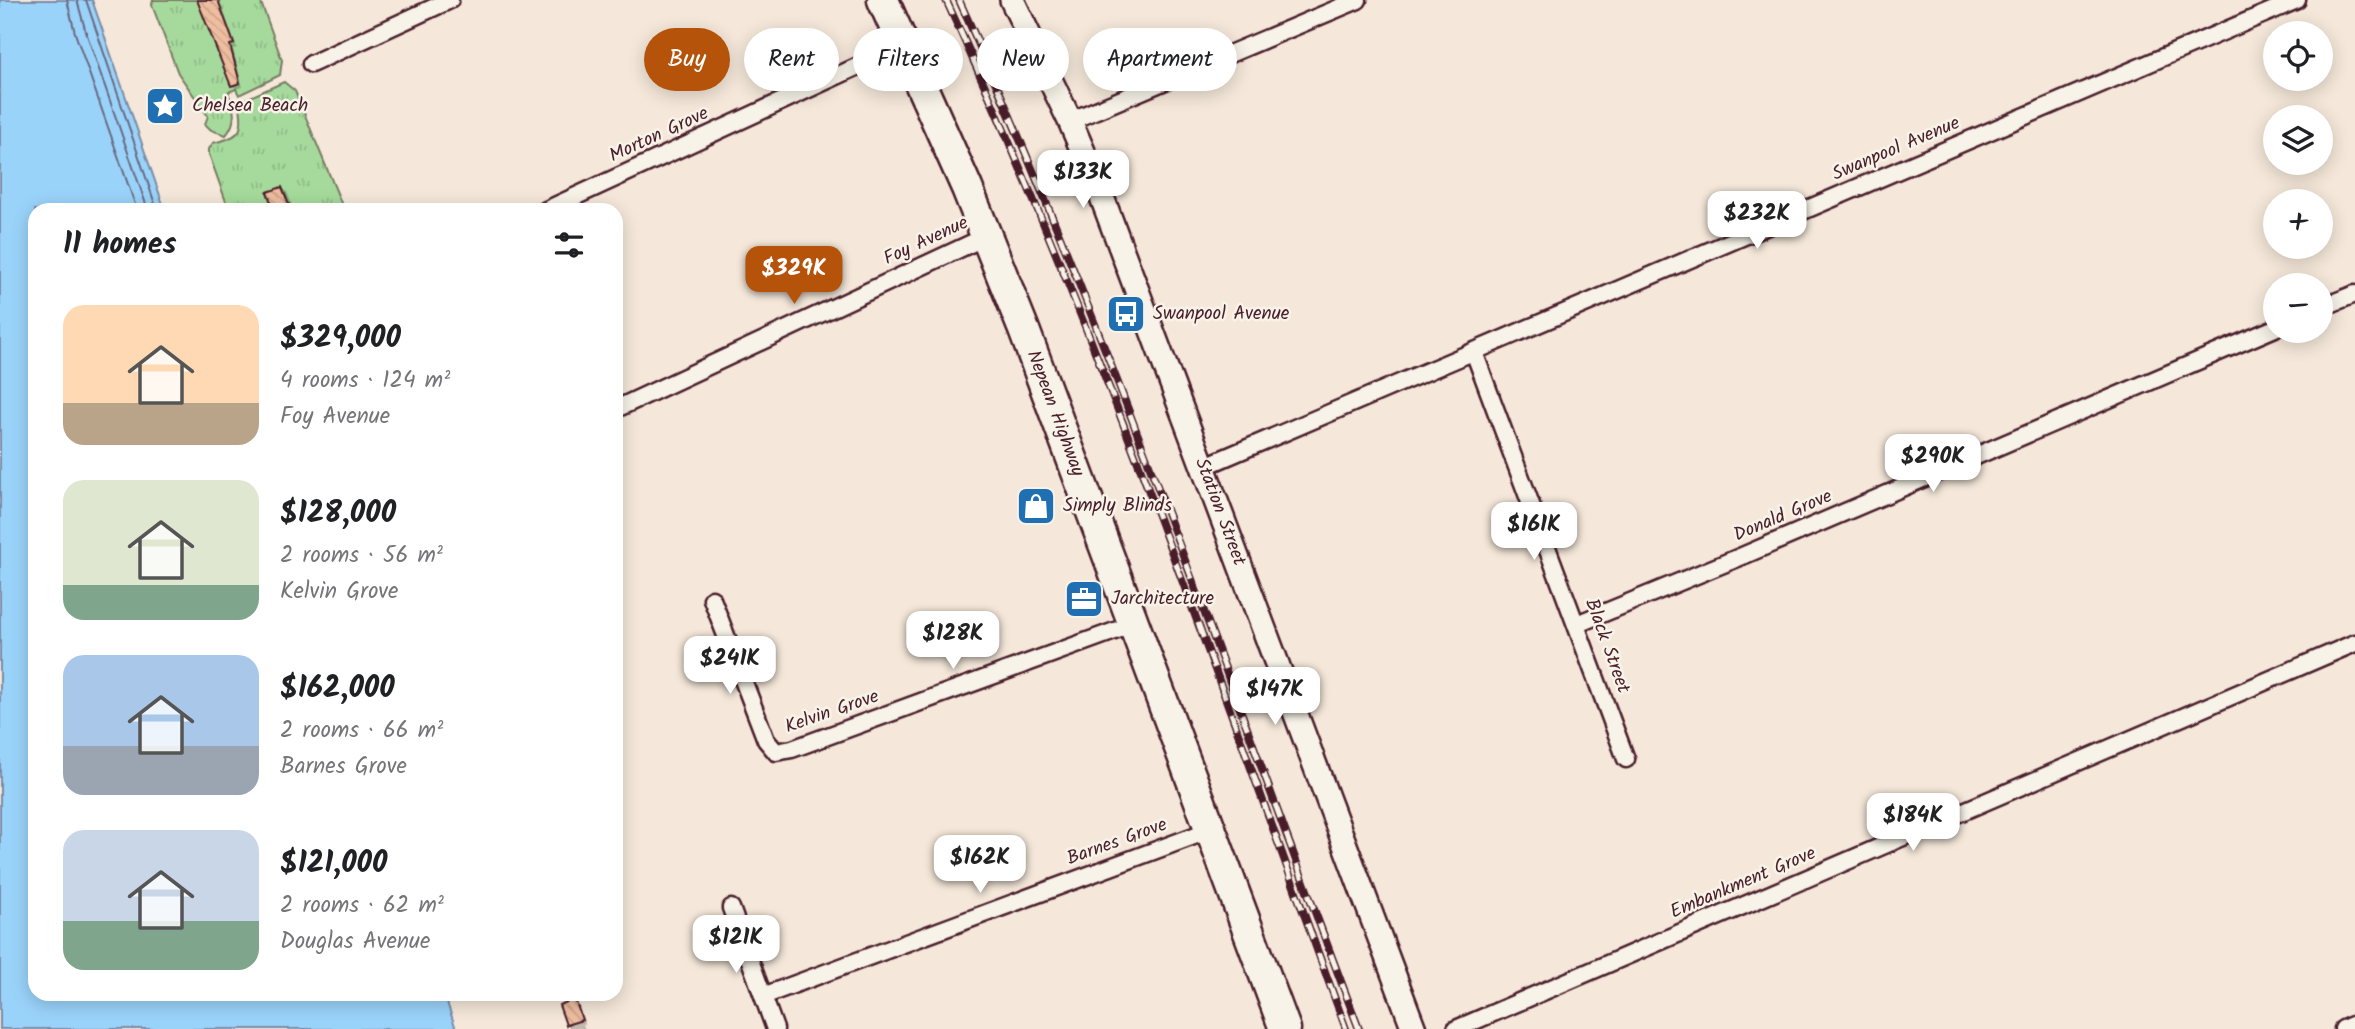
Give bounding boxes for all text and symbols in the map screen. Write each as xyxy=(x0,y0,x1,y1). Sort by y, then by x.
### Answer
map controls xyxy=(2263,21,2333,343)
button: locate xyxy=(2263,21,2333,91)
chip: Buy xyxy=(644,28,730,91)
chip: Rent xyxy=(744,28,839,91)
chip: Filters xyxy=(853,28,963,91)
chip: New xyxy=(977,28,1069,91)
chip: Apartment xyxy=(1083,28,1237,91)
place icon: Chelsea Beach xyxy=(144,85,186,127)
place label: Chelsea Beach xyxy=(192,91,308,121)
street label: Morton Grove xyxy=(604,99,714,171)
button: layers xyxy=(2263,105,2333,175)
street label: Swanpool Avenue xyxy=(1827,108,1965,189)
pin: $133K xyxy=(1034,150,1132,210)
text: $133K xyxy=(1053,155,1113,191)
button: + xyxy=(2263,189,2333,259)
pin: $232K xyxy=(1708,191,1806,251)
text: $232K xyxy=(1724,196,1790,232)
street label: Foy Avenue xyxy=(878,208,974,274)
text: 11 homes xyxy=(63,221,176,269)
icon: filters xyxy=(550,226,588,264)
pin: $329K xyxy=(745,246,843,306)
text: $329K xyxy=(761,251,827,287)
button: − xyxy=(2263,273,2333,343)
bus stop icon: Swanpool Avenue xyxy=(1105,293,1147,335)
place label: Swanpool Avenue xyxy=(1153,299,1290,329)
text: $329,000 xyxy=(280,315,401,363)
icon: home xyxy=(119,333,203,417)
street label: Nepean Highway xyxy=(1018,346,1093,482)
text: 4 rooms · 124 m² xyxy=(280,363,450,399)
text: Foy Avenue xyxy=(280,399,390,435)
pin: $290K xyxy=(1884,434,1982,494)
text: $290K xyxy=(1901,439,1965,475)
street label: Station Street xyxy=(1186,454,1254,571)
street label: Donald Grove xyxy=(1729,482,1837,550)
shop icon: Simply Blinds xyxy=(1015,485,1057,527)
text: $128,000 xyxy=(280,490,396,538)
place label: Simply Blinds xyxy=(1063,491,1172,521)
pin: $161K xyxy=(1485,503,1583,562)
text: $161K xyxy=(1507,507,1561,543)
icon: home xyxy=(119,508,203,592)
text: 2 rooms · 56 m² xyxy=(280,538,443,574)
text: Kelvin Grove xyxy=(280,574,398,610)
office icon: Jarchitecture xyxy=(1063,578,1105,620)
place label: Jarchitecture xyxy=(1111,584,1214,614)
street label: Black Street xyxy=(1576,594,1638,698)
pin: $128K xyxy=(904,612,1002,671)
text: $128K xyxy=(922,616,984,652)
pin: $241K xyxy=(681,636,779,696)
text: $241K xyxy=(700,641,760,677)
text: $162,000 xyxy=(280,665,395,713)
pin: $147K xyxy=(1226,668,1324,727)
text: $147K xyxy=(1246,672,1304,708)
street label: Kelvin Grove xyxy=(781,682,884,742)
icon: home xyxy=(119,683,203,767)
text: 2 rooms · 66 m² xyxy=(280,713,443,749)
text: Barnes Grove xyxy=(280,749,407,785)
pin: $184K xyxy=(1864,794,1962,853)
text: $184K xyxy=(1883,798,1943,834)
street label: Barnes Grove xyxy=(1063,810,1172,874)
pin: $162K xyxy=(931,836,1029,895)
street label: Embankment Grove xyxy=(1665,839,1821,927)
text: $121,000 xyxy=(280,840,387,888)
text: $162K xyxy=(950,840,1010,876)
icon: home xyxy=(119,858,203,942)
text: 2 rooms · 62 m² xyxy=(280,888,444,924)
pin: $121K xyxy=(687,916,785,975)
text: $121K xyxy=(709,920,763,956)
text: Douglas Avenue xyxy=(280,924,430,960)

